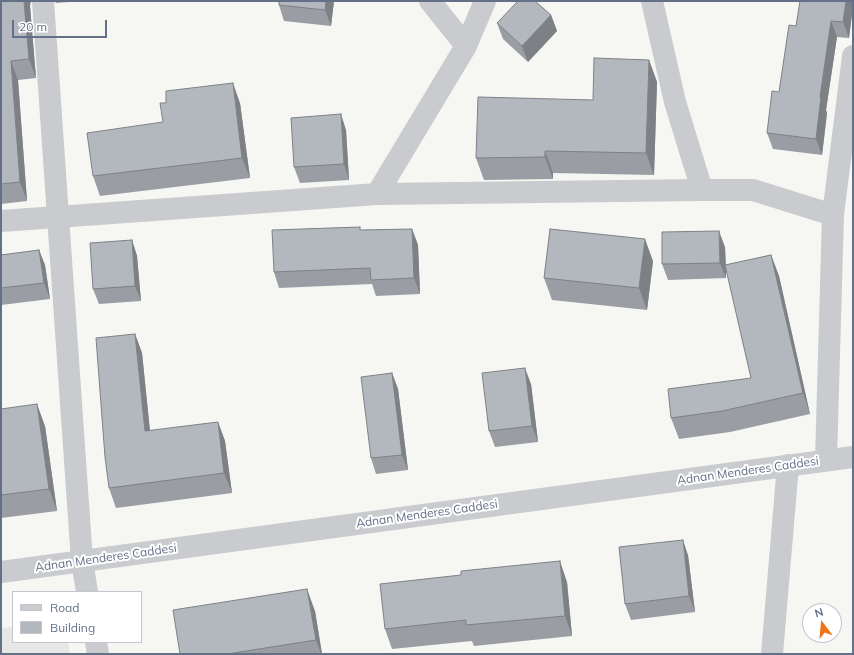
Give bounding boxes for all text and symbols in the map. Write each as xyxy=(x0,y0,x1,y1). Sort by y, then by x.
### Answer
scale bar xyxy=(14,12,109,38)
text: 20 m xyxy=(19,19,47,34)
street label: Adnan Menderes Caddesi xyxy=(676,454,820,488)
street label: Adnan Menderes Caddesi xyxy=(355,497,499,531)
street label: Adnan Menderes Caddesi xyxy=(34,541,178,575)
legend xyxy=(12,591,142,643)
text: Road xyxy=(50,600,79,615)
north arrow xyxy=(802,603,842,643)
text: N xyxy=(813,605,825,620)
text: Building xyxy=(50,620,95,635)

